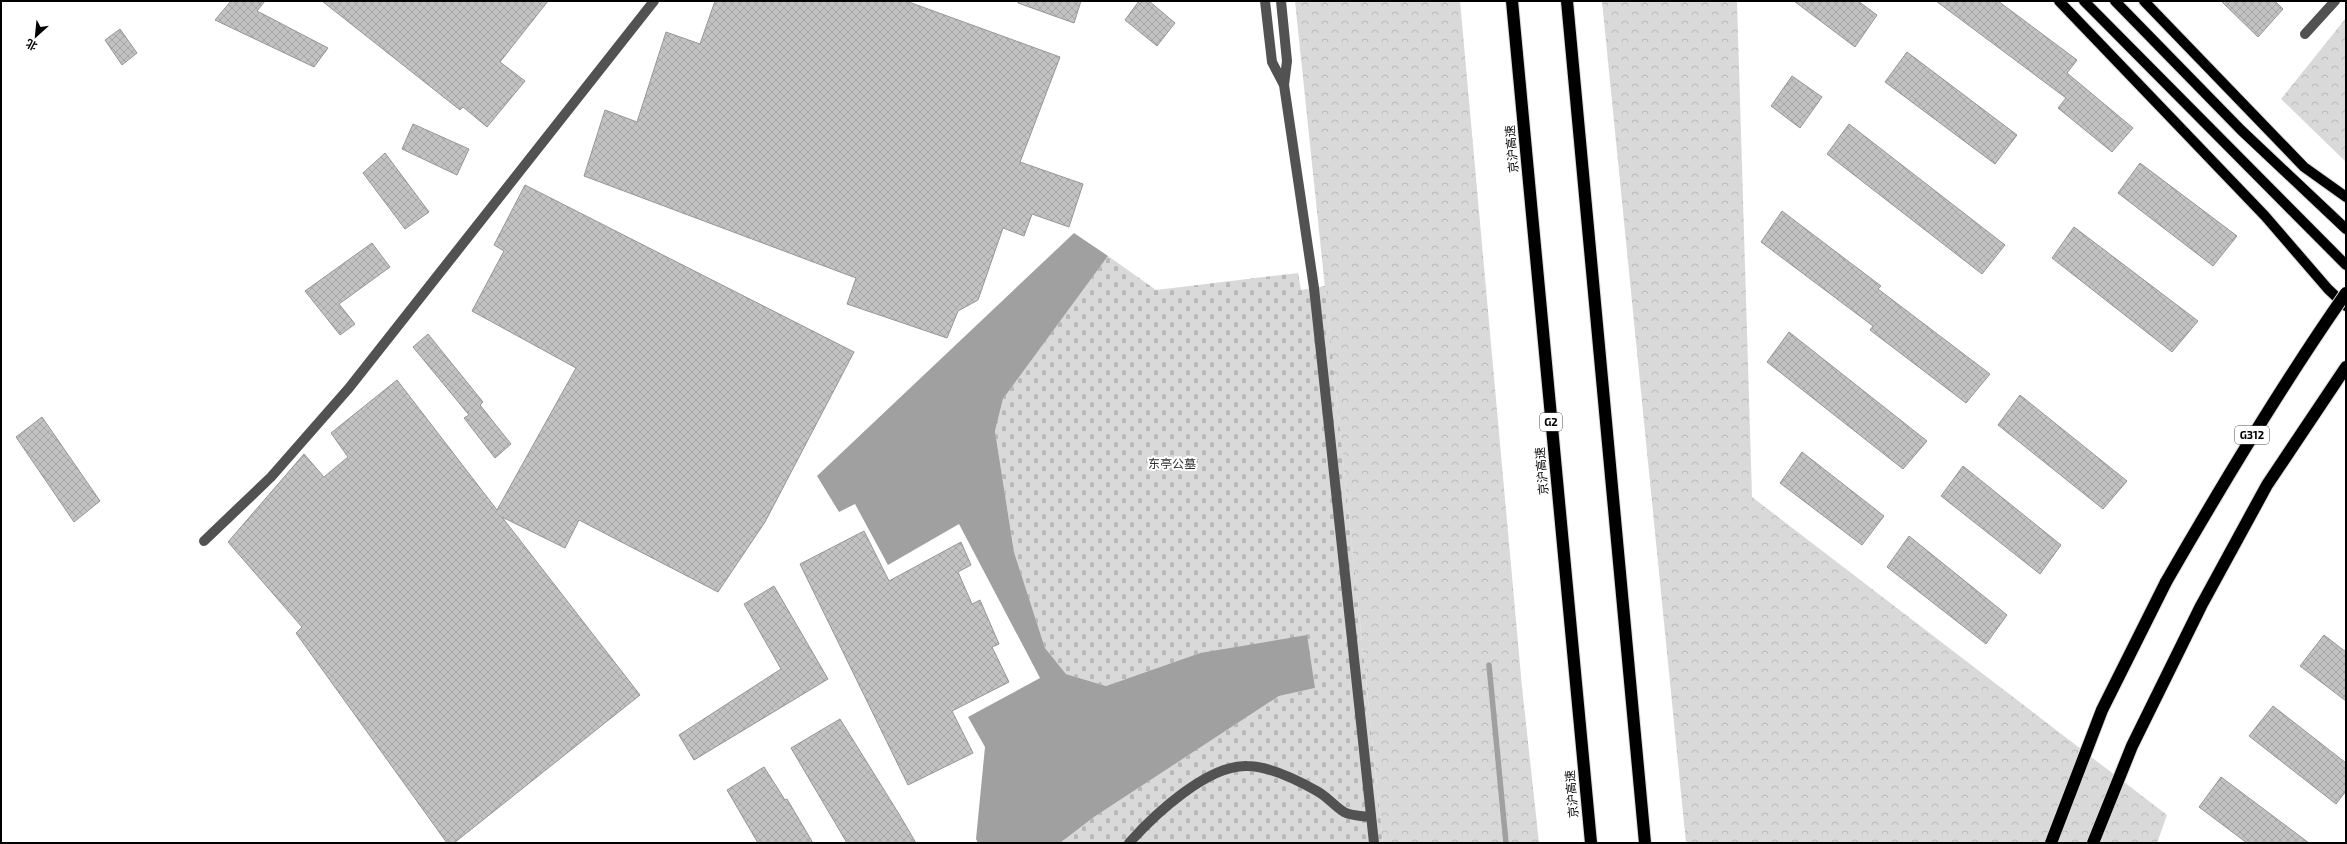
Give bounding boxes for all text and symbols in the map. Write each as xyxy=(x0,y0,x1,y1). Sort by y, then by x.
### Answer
north arrow xyxy=(16,16,56,56)
text: 北 xyxy=(23,37,39,54)
street label: 京沪高速 xyxy=(1502,125,1520,174)
road number: G2 xyxy=(1540,413,1562,431)
road number: G312 xyxy=(2235,426,2269,444)
street label: 京沪高速 xyxy=(1532,447,1550,496)
park label: 东亭公墓 xyxy=(1148,456,1196,470)
street label: 京沪高速 xyxy=(1562,770,1580,819)

